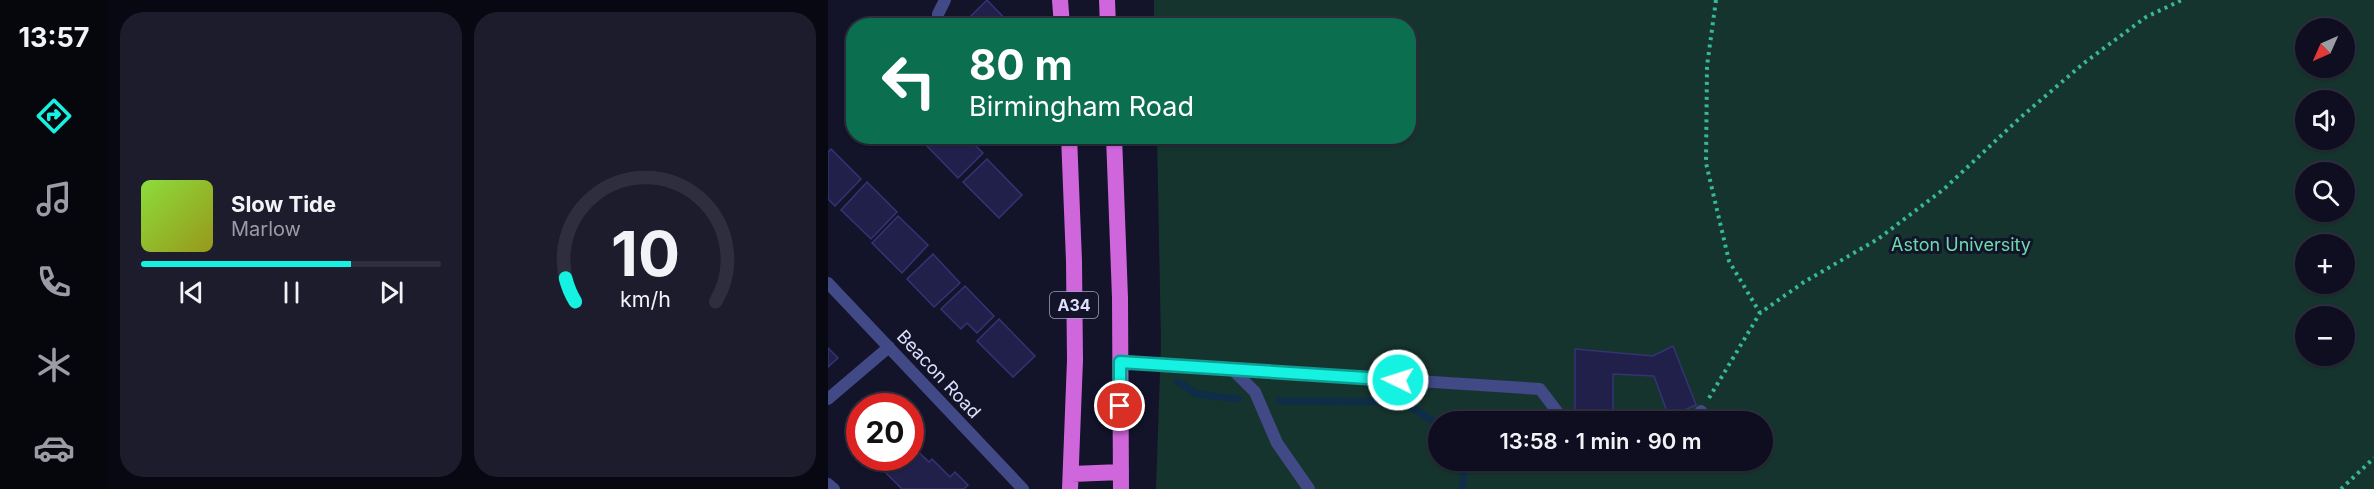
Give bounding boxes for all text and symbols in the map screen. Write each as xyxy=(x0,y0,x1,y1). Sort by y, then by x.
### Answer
north arrow xyxy=(2295,18,2355,78)
map controls xyxy=(2295,18,2355,366)
text: 13:57 xyxy=(18,21,90,54)
text: 80 m xyxy=(969,39,1073,90)
icon: left xyxy=(870,42,948,120)
text: Birmingham Road xyxy=(969,90,1194,123)
button: sound xyxy=(2295,90,2355,150)
icon: directions xyxy=(33,95,75,137)
button: search xyxy=(2295,162,2355,222)
icon: music xyxy=(33,178,75,220)
text: Slow Tide xyxy=(231,191,336,217)
text: 10 xyxy=(611,216,679,291)
text: Marlow xyxy=(231,217,301,241)
park label: Aston University xyxy=(1891,234,2031,255)
button: + xyxy=(2295,234,2355,294)
icon: phone xyxy=(33,261,75,303)
icon: previous xyxy=(175,276,208,309)
icon: pause xyxy=(275,276,308,309)
icon: next xyxy=(375,276,408,309)
text: km/h xyxy=(620,286,670,312)
road number: A34 xyxy=(1050,292,1098,318)
button: − xyxy=(2295,306,2355,366)
street label: Beacon Road xyxy=(893,326,985,422)
icon: climate xyxy=(33,344,75,386)
position arrow xyxy=(1366,348,1430,412)
pin xyxy=(1094,380,1145,431)
icon: arrive xyxy=(1103,389,1136,422)
speed limit sign: 20 xyxy=(846,393,924,471)
icon: car xyxy=(33,427,75,469)
text: 13:58 · 1 min · 90 m xyxy=(1499,428,1702,454)

